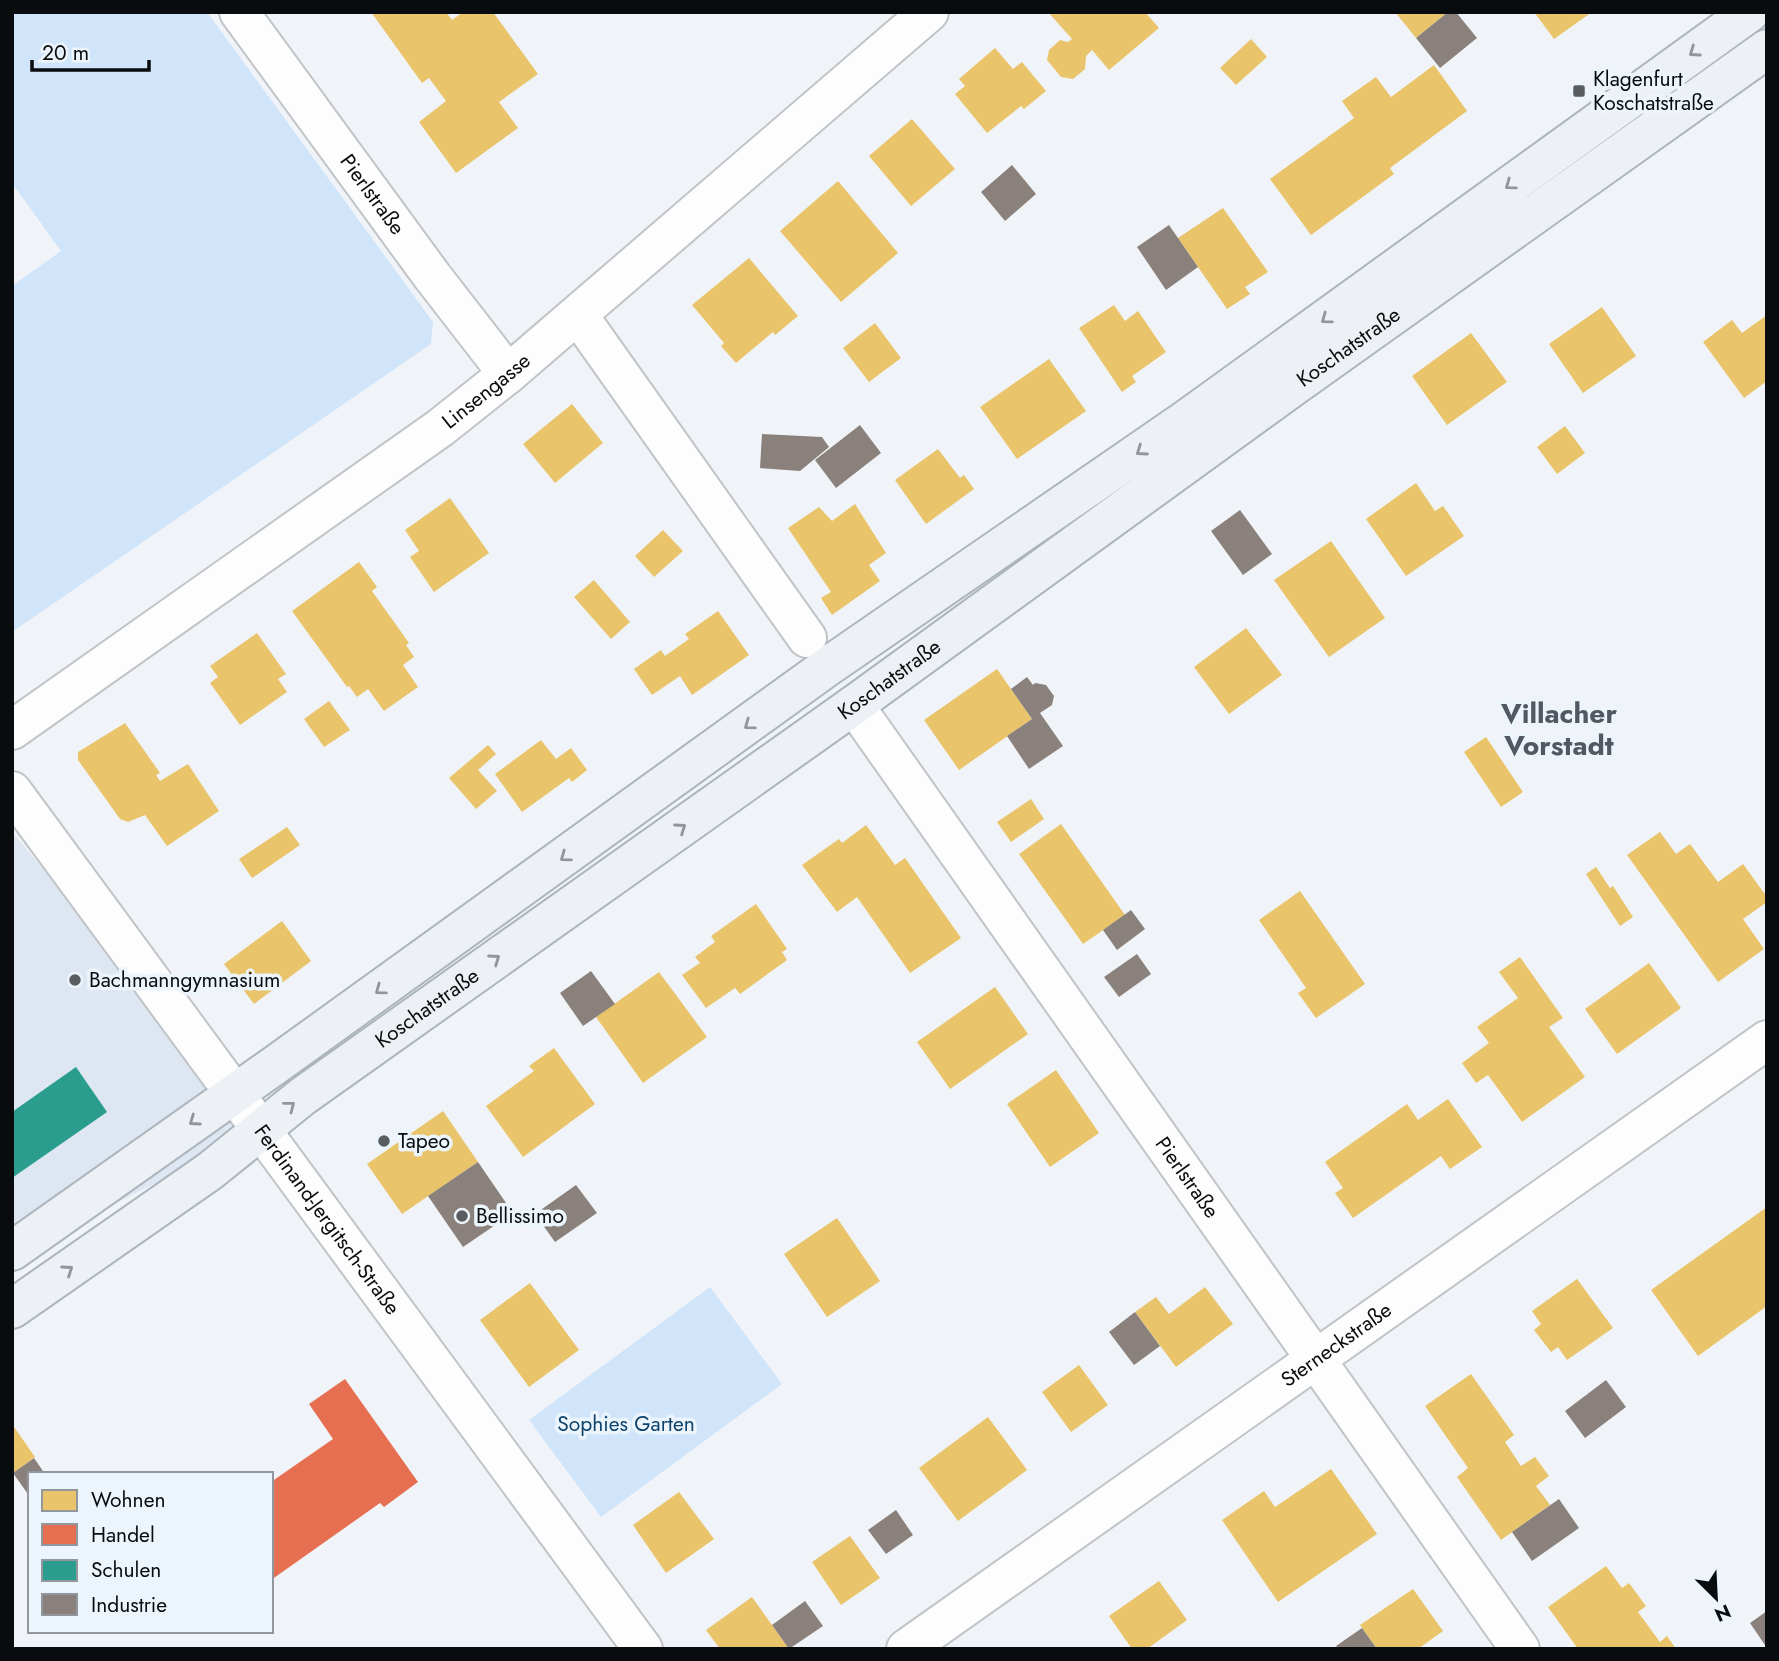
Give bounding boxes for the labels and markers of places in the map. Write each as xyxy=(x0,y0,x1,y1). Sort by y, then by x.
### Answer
place label: Klagenfurt Koschatstraße xyxy=(1593,64,1714,118)
marker: Klagenfurt Koschatstraße xyxy=(1571,83,1587,99)
place label: Bachmanngymnasium xyxy=(89,965,280,995)
marker: Bachmanngymnasium xyxy=(67,972,83,988)
place label: Tapeo xyxy=(398,1126,450,1156)
marker: Tapeo xyxy=(376,1133,392,1149)
place label: Bellissimo xyxy=(476,1201,564,1231)
marker: Bellissimo xyxy=(454,1208,470,1224)

